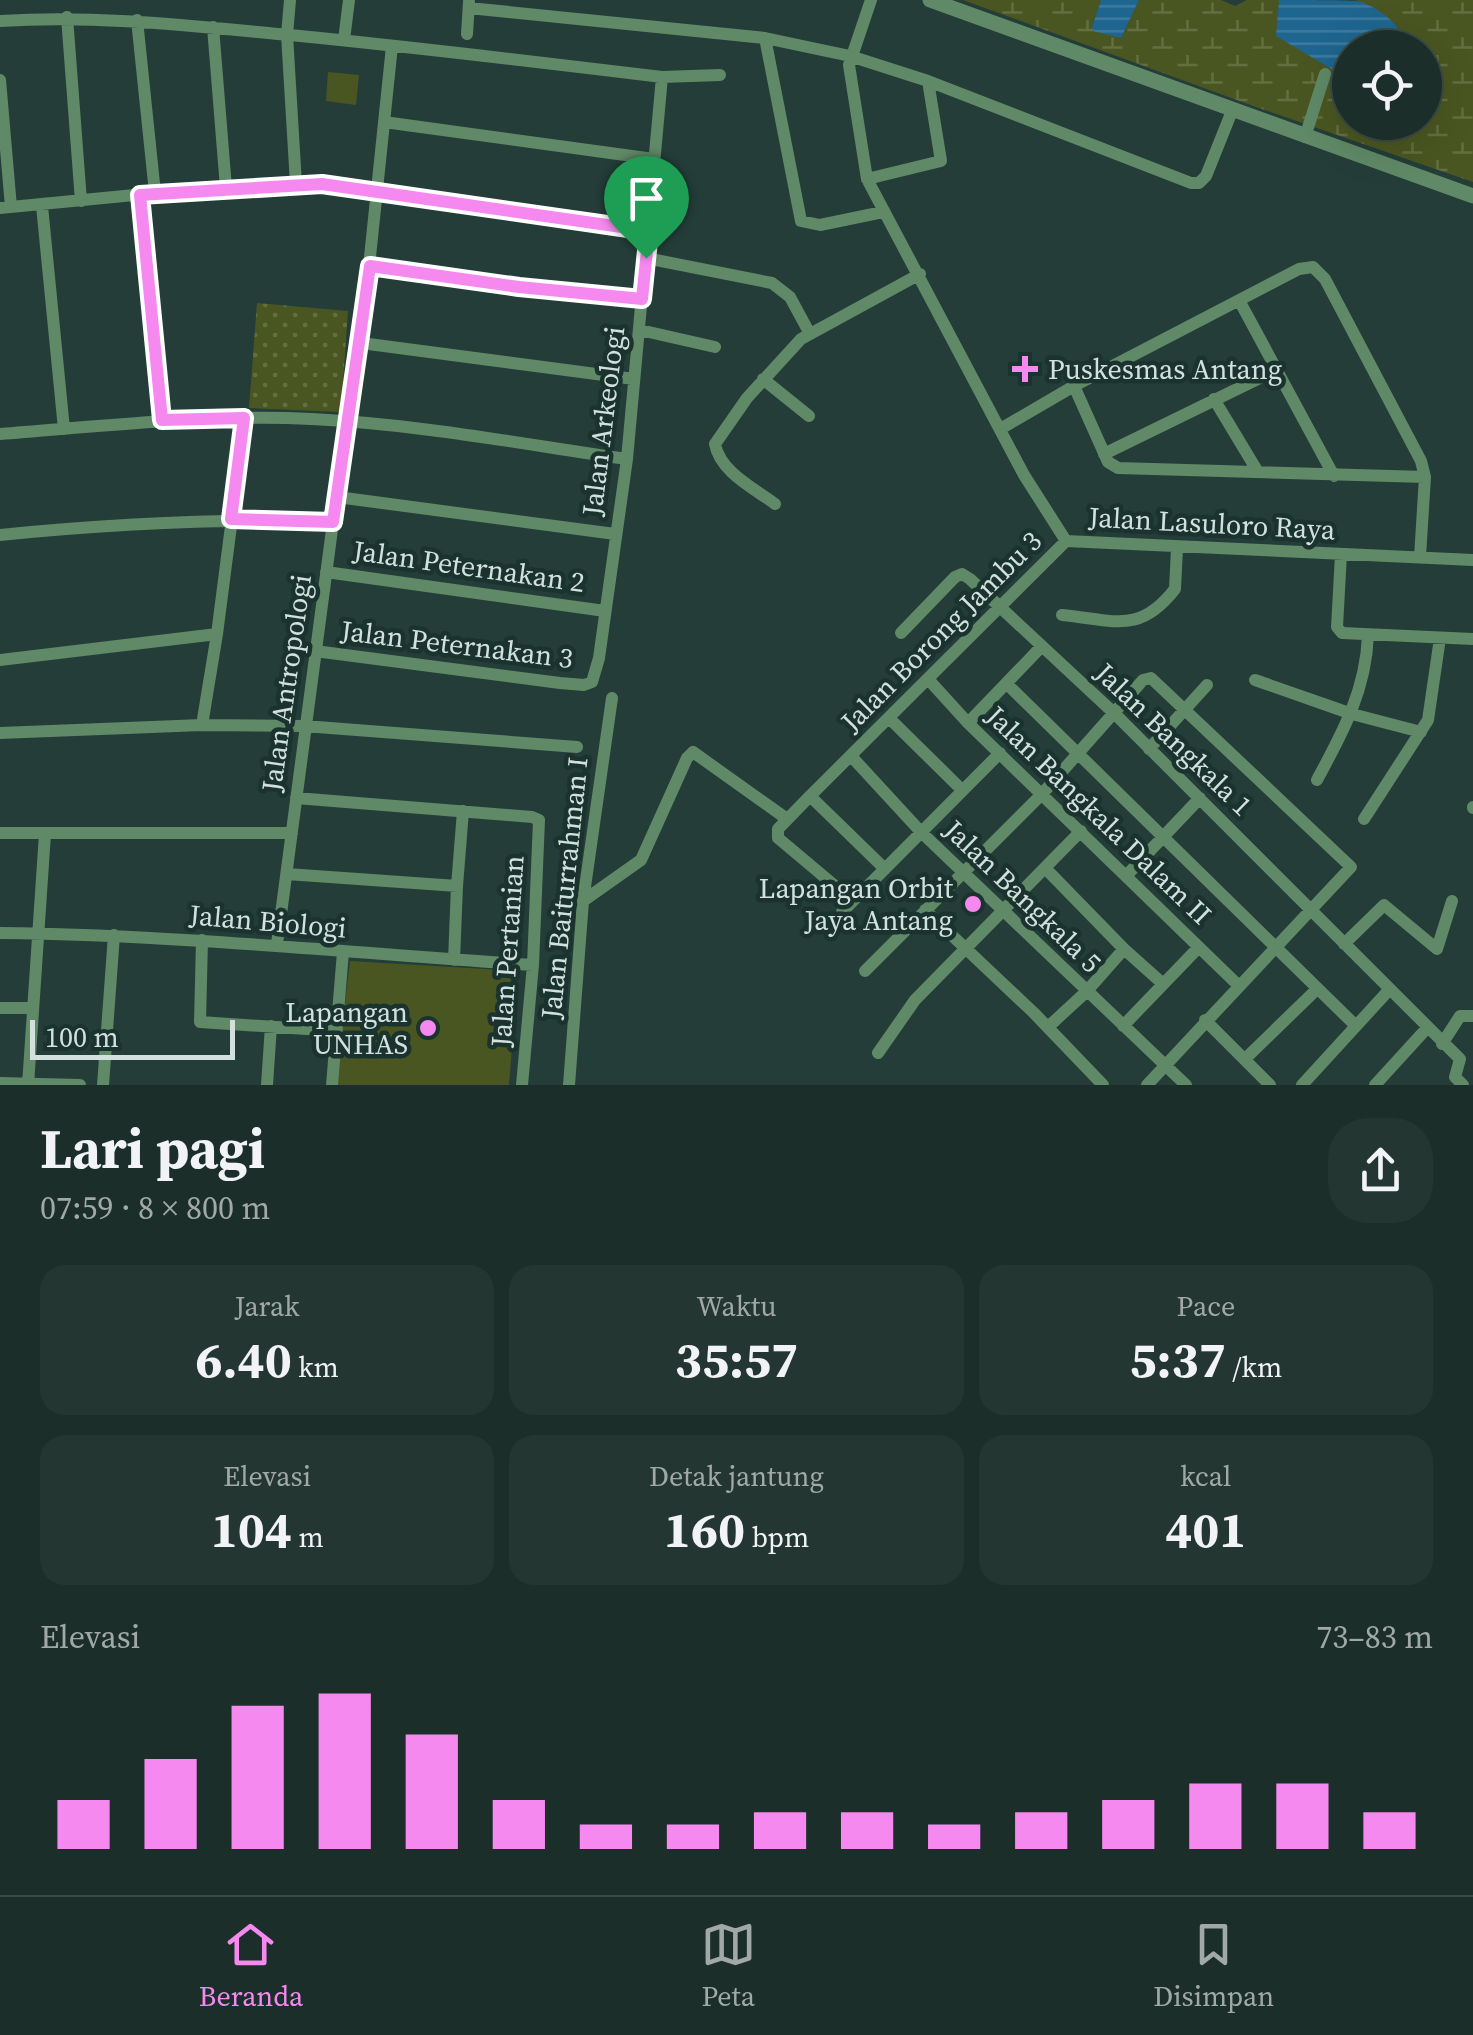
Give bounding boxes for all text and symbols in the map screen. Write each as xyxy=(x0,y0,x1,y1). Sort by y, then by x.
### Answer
map controls xyxy=(1332,30,1442,140)
button: locate xyxy=(1332,30,1442,140)
pin xyxy=(604,156,689,259)
icon: arrive xyxy=(619,171,674,226)
street label: Jalan Arkeologi xyxy=(572,324,633,519)
place label: Puskesmas Antang xyxy=(1048,350,1282,388)
marker: Puskesmas Antang xyxy=(1012,356,1038,382)
street label: Jalan Lasuloro Raya xyxy=(1087,498,1337,548)
street label: Jalan Borong Jambu 3 xyxy=(832,522,1050,740)
street label: Jalan Peternakan 2 xyxy=(350,531,587,601)
street label: Jalan Antropologi xyxy=(252,572,320,795)
street label: Jalan Peternakan 3 xyxy=(338,611,575,677)
street label: Jalan Bangkala 1 xyxy=(1086,653,1261,824)
street label: Jalan Bangkala Dalam II xyxy=(977,696,1220,933)
street label: Jalan Baiturrahman I xyxy=(531,755,597,1022)
street label: Jalan Bangkala 5 xyxy=(935,810,1110,981)
street label: Jalan Pertanian xyxy=(481,854,533,1049)
place label: Lapangan Orbit Jaya Antang xyxy=(759,869,954,939)
marker: Lapangan Orbit Jaya Antang xyxy=(962,893,984,915)
street label: Jalan Biologi xyxy=(187,895,348,947)
place label: Lapangan UNHAS xyxy=(285,993,408,1063)
scale bar xyxy=(30,1015,235,1060)
marker: Lapangan UNHAS xyxy=(417,1017,439,1039)
text: 100 m xyxy=(45,1018,119,1056)
text: Lari pagi xyxy=(40,1111,265,1186)
button: share xyxy=(1328,1118,1433,1223)
text: 07:59 · 8 × 800 m xyxy=(40,1186,270,1230)
text: Jarak xyxy=(235,1287,300,1325)
text: Waktu xyxy=(697,1287,776,1325)
text: Pace xyxy=(1176,1287,1235,1325)
text: 6.40 xyxy=(195,1325,292,1394)
text: 35:57 xyxy=(675,1325,798,1394)
text: 5:37 xyxy=(1130,1325,1226,1394)
text: km xyxy=(292,1348,339,1386)
text: /km xyxy=(1226,1348,1282,1386)
text: Elevasi xyxy=(223,1457,311,1495)
text: Detak jantung xyxy=(649,1457,824,1495)
text: kcal xyxy=(1180,1457,1231,1495)
text: 104 xyxy=(211,1495,292,1564)
text: 160 xyxy=(664,1495,745,1564)
text: 401 xyxy=(1165,1495,1246,1564)
text: m xyxy=(292,1518,324,1556)
text: bpm xyxy=(745,1518,809,1556)
text: Elevasi xyxy=(40,1615,140,1659)
text: 73–83 m xyxy=(1316,1615,1433,1659)
tab: Beranda xyxy=(199,1917,303,2015)
tab: Peta xyxy=(701,1917,756,2015)
tab: Disimpan xyxy=(1153,1917,1274,2015)

